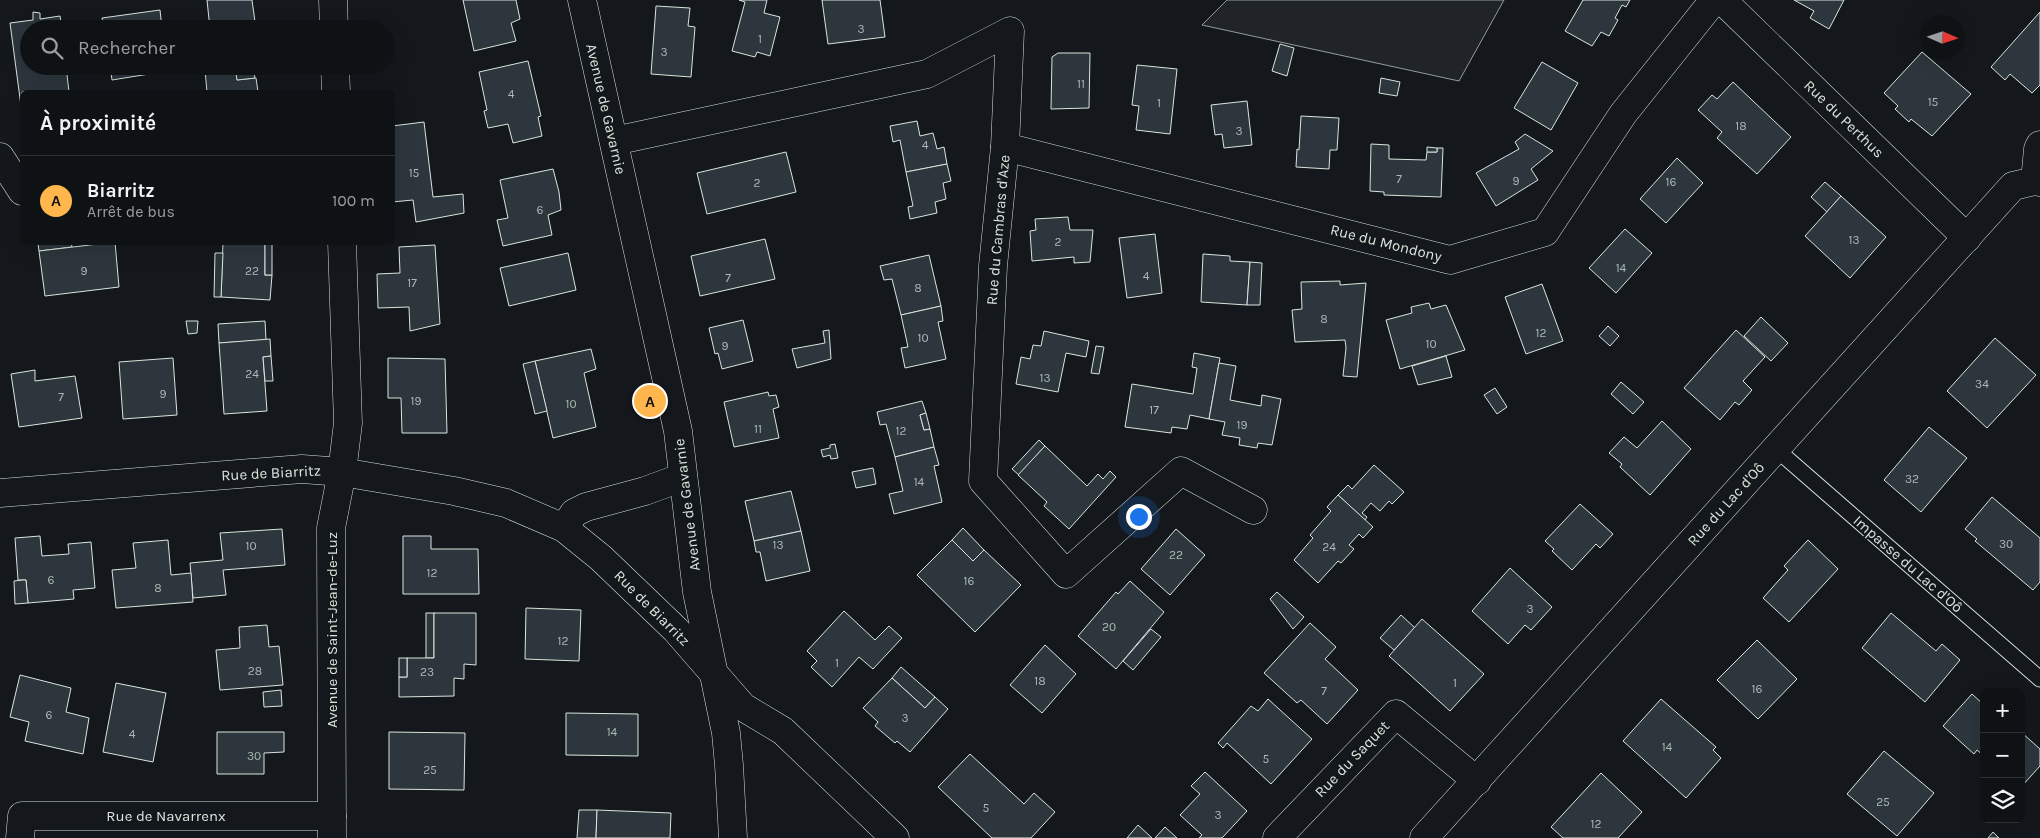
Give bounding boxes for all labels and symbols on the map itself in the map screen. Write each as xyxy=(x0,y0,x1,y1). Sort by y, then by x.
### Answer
north arrow xyxy=(1920,15,1965,60)
house number: 3 xyxy=(857,22,865,36)
house number: 1 xyxy=(758,32,762,46)
street label: Avenue de Gavarnie xyxy=(582,42,630,176)
house number: 3 xyxy=(660,45,668,59)
street label: Rue du Perthus xyxy=(1800,76,1888,162)
house number: 11 xyxy=(1077,77,1085,91)
house number: 4 xyxy=(508,87,515,101)
house number: 15 xyxy=(1928,95,1939,109)
house number: 1 xyxy=(1157,96,1161,110)
house number: 18 xyxy=(1735,119,1747,133)
house number: 3 xyxy=(1235,124,1243,138)
house number: 4 xyxy=(922,138,929,152)
street label: Rue du Cambras d'Aze xyxy=(982,154,1014,306)
house number: 15 xyxy=(409,166,420,180)
house number: 7 xyxy=(1396,172,1402,186)
house number: 9 xyxy=(1513,174,1520,188)
house number: 16 xyxy=(1666,175,1677,189)
house number: 2 xyxy=(754,176,761,190)
house number: 6 xyxy=(537,203,544,217)
street label: Rue du Mondony xyxy=(1328,220,1444,266)
house number: 13 xyxy=(1848,233,1860,247)
house number: 2 xyxy=(1055,235,1062,249)
house number: 14 xyxy=(1616,261,1627,275)
house number: 9 xyxy=(81,264,88,278)
house number: 22 xyxy=(245,264,259,278)
house number: 4 xyxy=(1143,269,1150,283)
house number: 7 xyxy=(725,271,731,285)
house number: 17 xyxy=(407,276,417,290)
house number: 8 xyxy=(914,281,922,295)
house number: 8 xyxy=(1320,312,1328,326)
house number: 12 xyxy=(1536,326,1547,340)
house number: 10 xyxy=(917,331,929,345)
house number: 10 xyxy=(1425,337,1437,351)
house number: 9 xyxy=(722,339,729,353)
house number: 24 xyxy=(245,367,259,381)
house number: 13 xyxy=(1039,371,1051,385)
house number: 34 xyxy=(1975,377,1989,391)
pin: A xyxy=(634,382,666,420)
house number: 9 xyxy=(160,387,167,401)
house number: 7 xyxy=(58,390,64,404)
house number: 19 xyxy=(411,394,421,408)
house number: 10 xyxy=(565,397,577,411)
house number: 17 xyxy=(1149,403,1159,417)
house number: 19 xyxy=(1237,418,1247,432)
house number: 11 xyxy=(754,422,762,436)
house number: 12 xyxy=(896,424,907,438)
street label: Avenue de Gavarnie xyxy=(670,438,704,572)
street label: Rue du Lac d'Oô xyxy=(1684,458,1768,550)
street label: Rue de Biarritz xyxy=(221,461,321,485)
house number: 32 xyxy=(1905,472,1919,486)
house number: 14 xyxy=(914,475,925,489)
your location xyxy=(1126,504,1152,530)
street label: Impasse du Lac d'Oô xyxy=(1850,512,1966,616)
street label: Avenue de Saint-Jean-de-Luz xyxy=(323,532,341,728)
house number: 30 xyxy=(1999,537,2013,551)
house number: 13 xyxy=(772,538,784,552)
house number: 10 xyxy=(245,539,257,553)
house number: 24 xyxy=(1322,540,1336,554)
house number: 22 xyxy=(1169,548,1183,562)
house number: 12 xyxy=(427,566,438,580)
street label: Rue de Biarritz xyxy=(610,566,694,650)
house number: 6 xyxy=(48,573,55,587)
house number: 16 xyxy=(964,574,975,588)
house number: 8 xyxy=(154,581,162,595)
house number: 3 xyxy=(1526,602,1534,616)
house number: 20 xyxy=(1102,620,1116,634)
house number: 12 xyxy=(558,634,569,648)
house number: 1 xyxy=(835,656,839,670)
house number: 28 xyxy=(248,664,262,678)
house number: 23 xyxy=(420,665,434,679)
house number: 18 xyxy=(1034,674,1046,688)
house number: 1 xyxy=(1453,676,1457,690)
house number: 16 xyxy=(1752,682,1763,696)
house number: 7 xyxy=(1321,684,1327,698)
house number: 6 xyxy=(46,708,53,722)
house number: 3 xyxy=(901,711,909,725)
street label: Rue du Saquet xyxy=(1311,717,1393,801)
house number: 14 xyxy=(607,725,618,739)
house number: 4 xyxy=(129,727,136,741)
house number: 14 xyxy=(1662,740,1673,754)
house number: 30 xyxy=(247,749,261,763)
house number: 5 xyxy=(1263,752,1270,766)
house number: 25 xyxy=(423,763,437,777)
house number: 25 xyxy=(1876,795,1890,809)
house number: 5 xyxy=(983,801,990,815)
street label: Rue de Navarrenx xyxy=(106,807,226,825)
house number: 3 xyxy=(1214,808,1222,822)
house number: 12 xyxy=(1591,817,1602,831)

